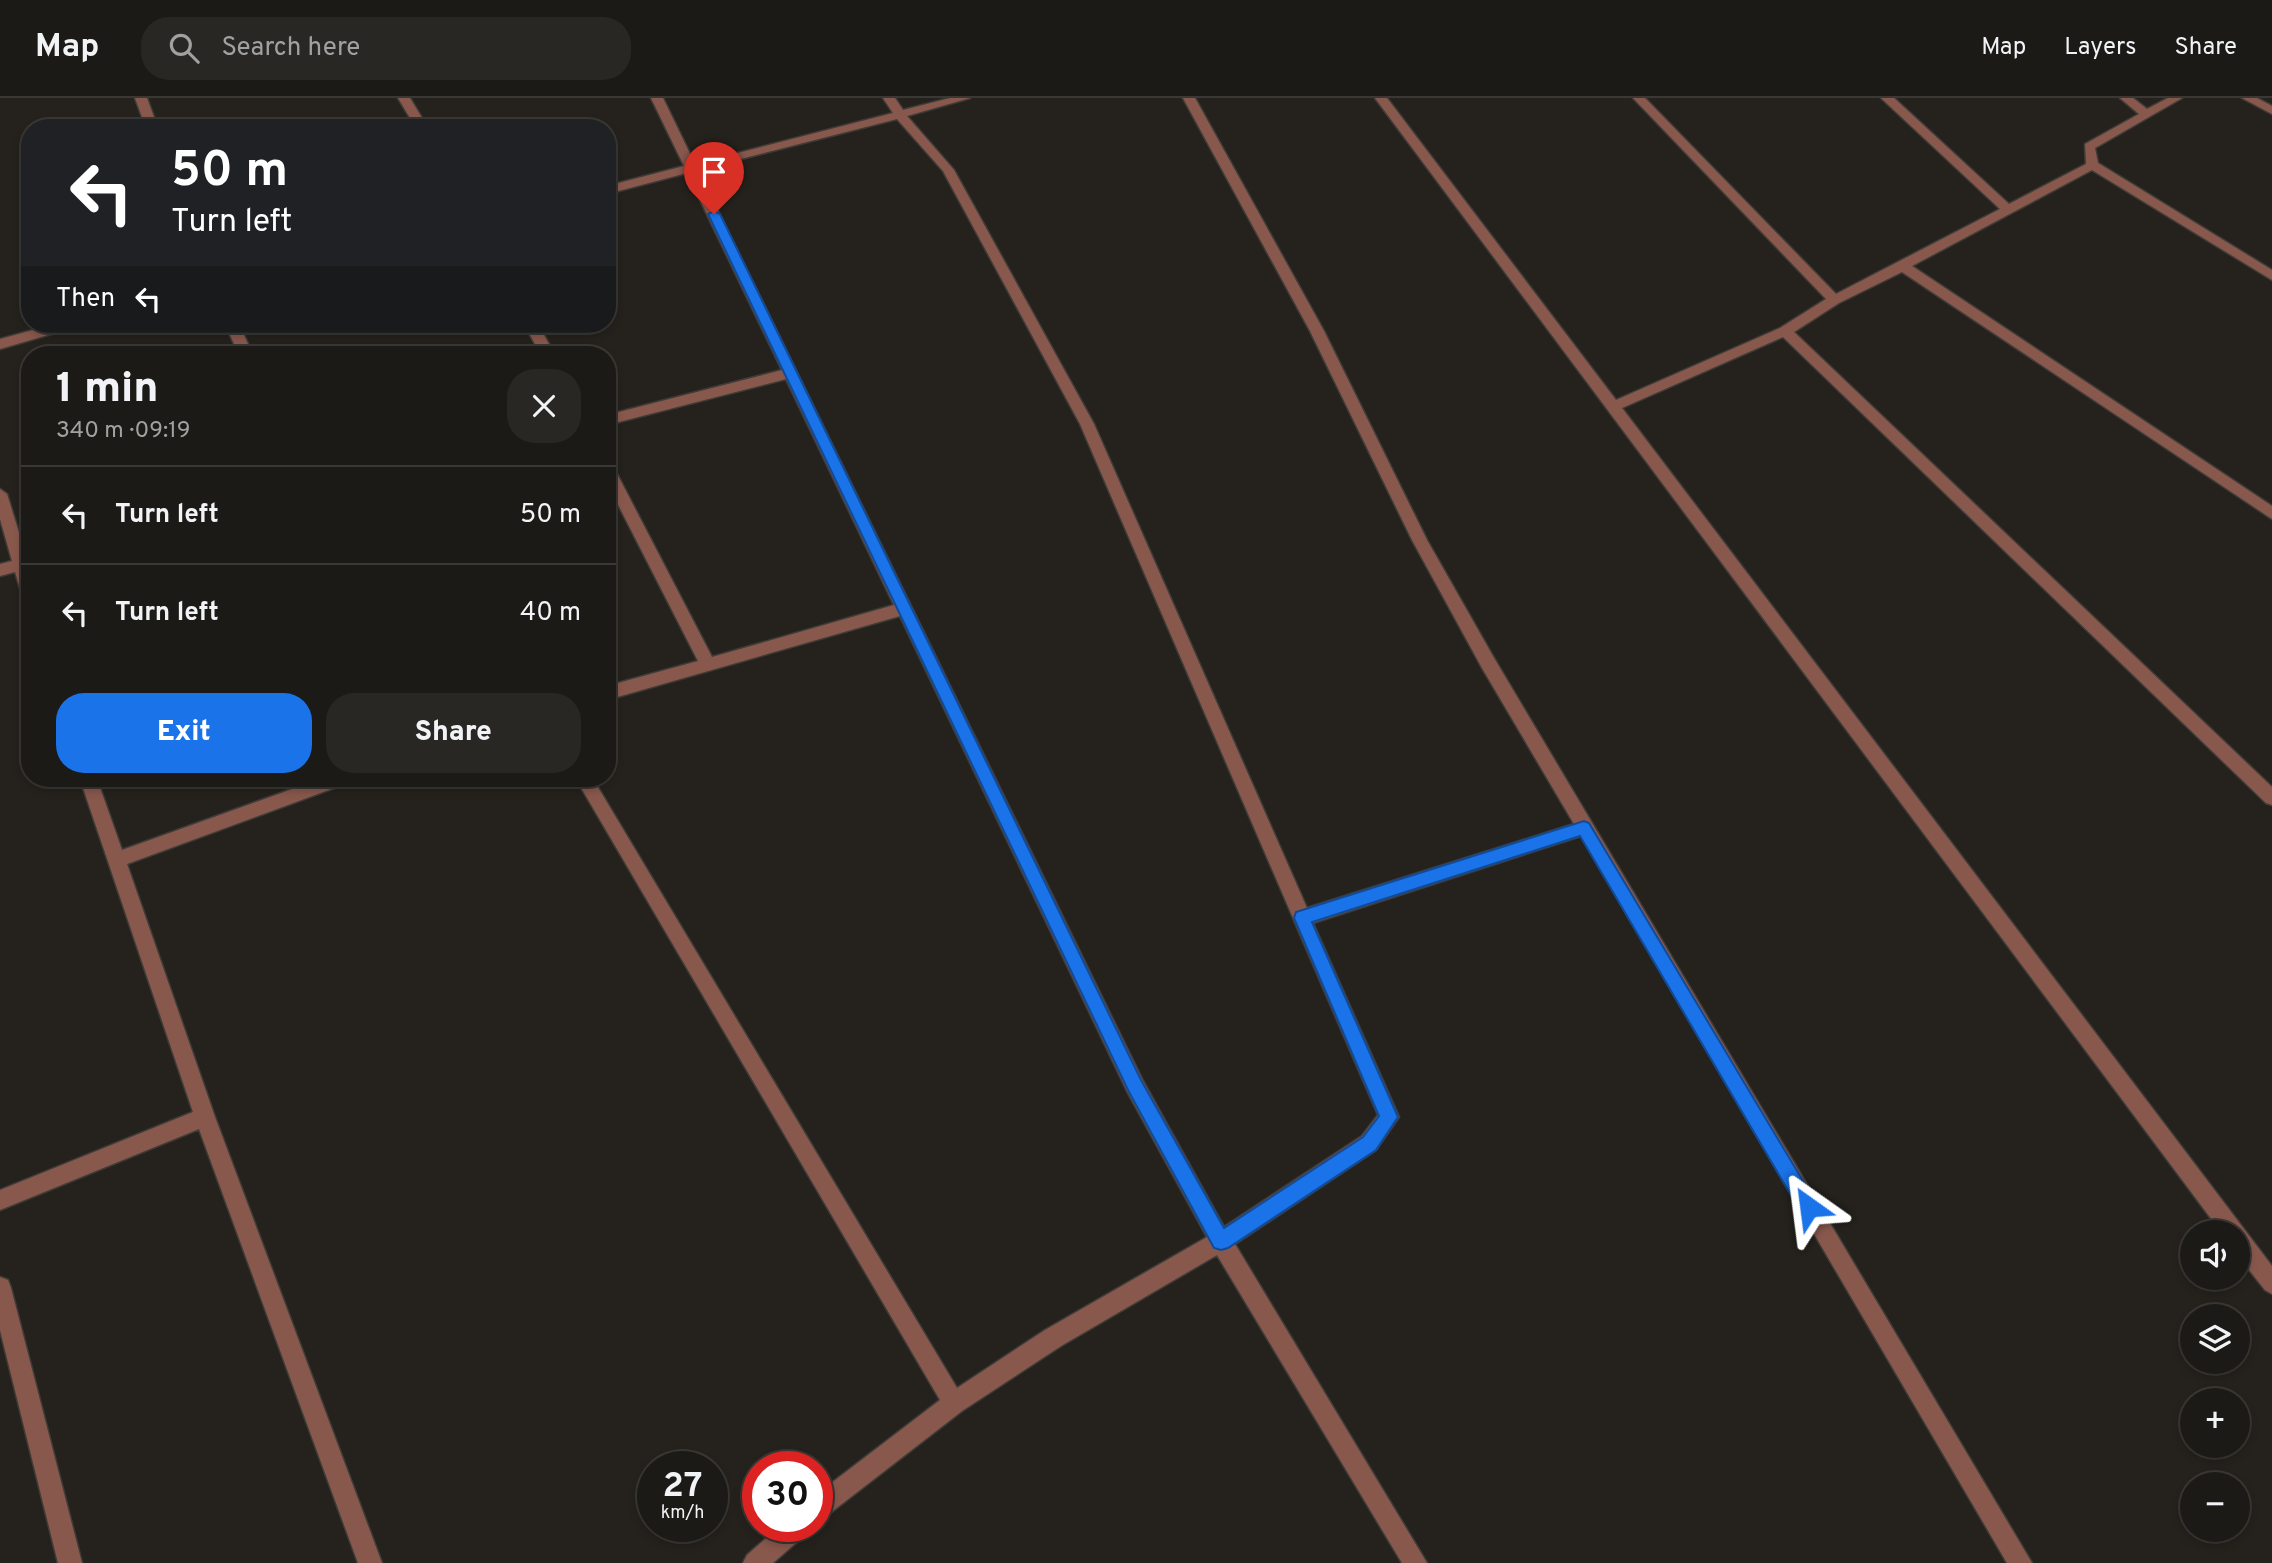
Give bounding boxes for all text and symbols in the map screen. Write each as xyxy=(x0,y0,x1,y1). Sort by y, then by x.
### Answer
search box xyxy=(141,17,631,80)
text: Map xyxy=(35,27,99,69)
icon: search xyxy=(165,29,203,67)
text: Search here xyxy=(221,32,360,65)
text: Map xyxy=(1981,33,2026,63)
text: Layers xyxy=(2064,33,2136,63)
text: Share xyxy=(2174,33,2237,63)
text: 50 m xyxy=(171,142,288,204)
pin xyxy=(684,142,744,214)
icon: left xyxy=(56,147,147,238)
icon: arrive xyxy=(695,153,733,191)
text: Turn left xyxy=(171,203,292,243)
icon: left xyxy=(129,280,167,318)
text: Then xyxy=(56,283,115,316)
text: 1 min xyxy=(56,364,159,417)
button: close xyxy=(507,369,581,443)
text: 340 m · 09:19 xyxy=(56,417,191,446)
icon: left xyxy=(56,496,94,534)
text: Turn left xyxy=(115,499,219,532)
text: 50 m xyxy=(520,499,581,532)
icon: left xyxy=(56,594,94,632)
text: Turn left xyxy=(115,597,219,630)
text: 40 m xyxy=(520,597,581,630)
button: Exit xyxy=(56,693,312,773)
button: Share xyxy=(326,693,581,773)
position arrow xyxy=(1772,1170,1846,1244)
map controls xyxy=(2180,1220,2250,1542)
button: sound xyxy=(2180,1220,2250,1290)
button: layers xyxy=(2180,1304,2250,1374)
button: + xyxy=(2180,1388,2250,1458)
speed limit sign: 30 xyxy=(742,1451,833,1542)
text: 27 xyxy=(663,1465,702,1509)
button: − xyxy=(2180,1472,2250,1542)
text: km/h xyxy=(661,1502,704,1525)

